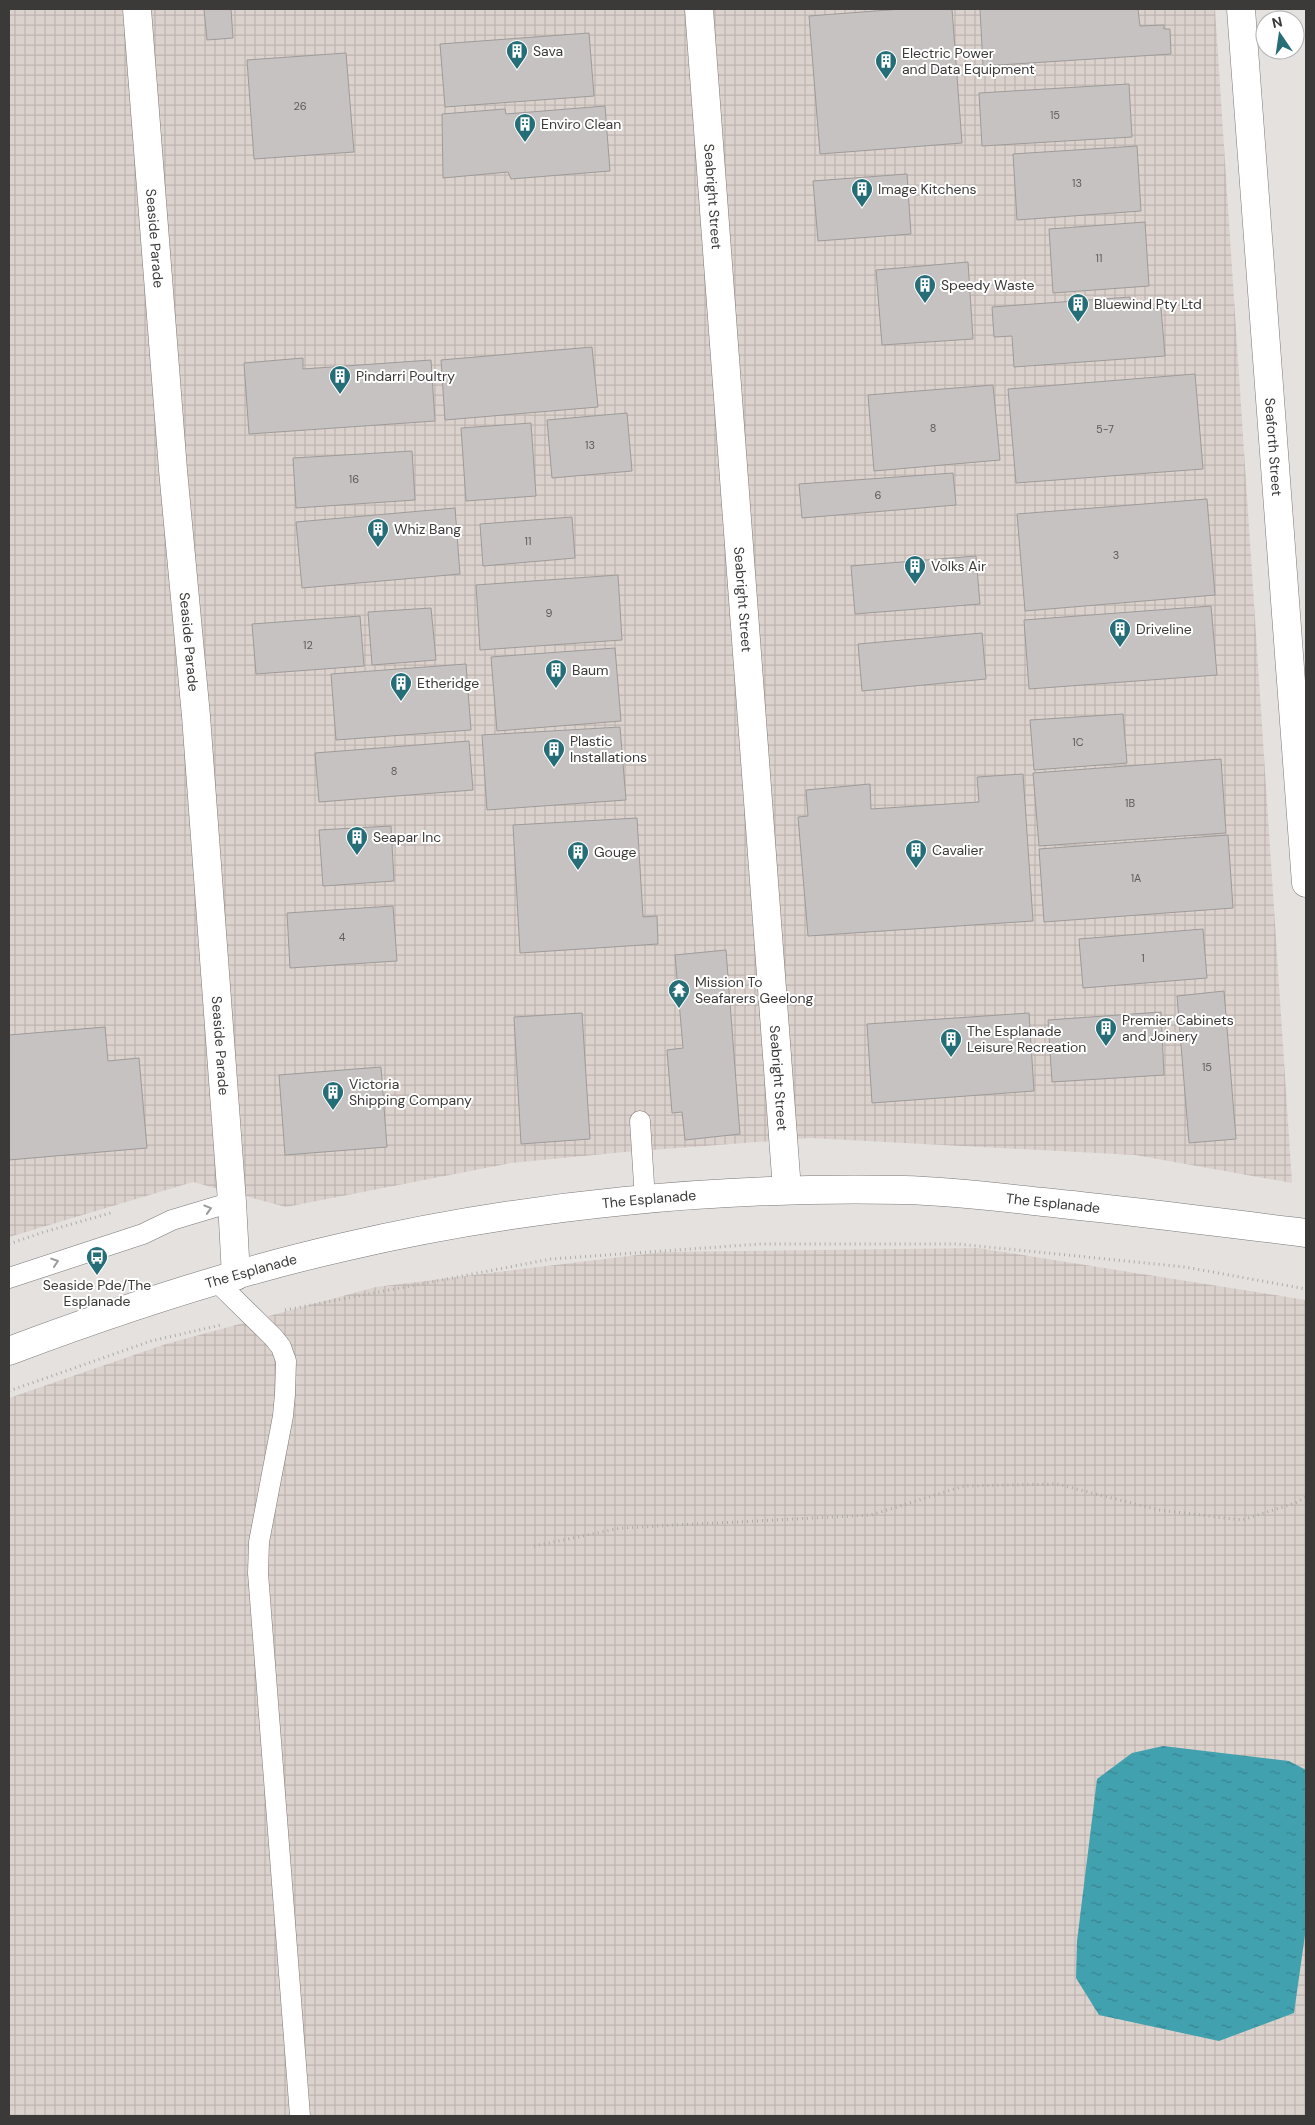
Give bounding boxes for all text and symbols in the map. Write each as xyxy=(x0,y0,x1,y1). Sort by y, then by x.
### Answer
north arrow xyxy=(1255,10,1305,60)
text: N xyxy=(1270,12,1284,32)
building icon: Sava xyxy=(505,39,529,70)
place label: Sava xyxy=(533,42,563,60)
place label: Electric Power and Data Equipment xyxy=(902,44,1035,78)
building icon: Electric Power and Data Equipment xyxy=(874,49,898,80)
house number: 26 xyxy=(293,99,307,113)
house number: 15 xyxy=(1050,108,1060,122)
building icon: Enviro Clean xyxy=(513,112,537,143)
place label: Enviro Clean xyxy=(541,115,621,133)
street label: Seabright Street xyxy=(700,143,726,250)
house number: 13 xyxy=(1072,176,1082,190)
building icon: Image Kitchens xyxy=(850,177,874,208)
place label: Image Kitchens xyxy=(878,180,976,198)
street label: Seaside Parade xyxy=(142,188,168,289)
house number: 11 xyxy=(1096,251,1102,265)
building icon: Speedy Waste xyxy=(913,273,937,304)
place label: Speedy Waste xyxy=(941,276,1035,294)
building icon: Bluewind Pty Ltd xyxy=(1066,292,1090,323)
place label: Bluewind Pty Ltd xyxy=(1094,295,1202,313)
building icon: Pindarri Poultry xyxy=(328,364,352,395)
place label: Pindarri Poultry xyxy=(356,367,455,385)
street label: Seaforth Street xyxy=(1261,397,1286,497)
house number: 8 xyxy=(930,421,936,435)
house number: 5-7 xyxy=(1096,422,1114,436)
house number: 13 xyxy=(585,438,595,452)
house number: 16 xyxy=(349,472,359,486)
house number: 6 xyxy=(875,488,882,502)
building icon: Whiz Bang xyxy=(366,517,390,548)
place label: Whiz Bang xyxy=(394,520,461,538)
house number: 11 xyxy=(525,534,531,548)
street label: Seabright Street xyxy=(730,546,756,653)
house number: 3 xyxy=(1113,548,1119,562)
building icon: Volks Air xyxy=(903,554,927,585)
place label: Volks Air xyxy=(931,557,986,575)
street label: Seaside Parade xyxy=(175,591,203,692)
house number: 9 xyxy=(546,606,553,620)
building icon: Driveline xyxy=(1108,617,1132,648)
place label: Driveline xyxy=(1136,620,1192,638)
house number: 12 xyxy=(303,638,313,652)
building icon: Baum xyxy=(544,658,568,689)
place label: Baum xyxy=(572,661,609,679)
building icon: Etheridge xyxy=(389,671,413,702)
place label: Etheridge xyxy=(417,674,479,692)
place label: Plastic Installations xyxy=(570,732,647,766)
house number: 1C xyxy=(1072,735,1084,749)
building icon: Plastic Installations xyxy=(542,737,566,768)
house number: 8 xyxy=(391,764,397,778)
house number: 1B xyxy=(1125,796,1135,810)
building icon: Seapar Inc xyxy=(345,825,369,856)
place label: Seapar Inc xyxy=(373,828,441,846)
building icon: Cavalier xyxy=(904,838,928,869)
building icon: Gouge xyxy=(566,840,590,871)
place label: Cavalier xyxy=(932,841,984,859)
place label: Gouge xyxy=(594,843,636,861)
house number: 1A xyxy=(1131,871,1141,885)
house number: 4 xyxy=(339,930,346,944)
house number: 1 xyxy=(1141,951,1145,965)
place label: Mission To Seafarers Geelong xyxy=(695,973,814,1007)
temple icon: Mission To Seafarers Geelong xyxy=(667,978,691,1009)
street label: Seaside Parade xyxy=(208,995,233,1096)
place label: Premier Cabinets and Joinery xyxy=(1122,1011,1234,1045)
building icon: Premier Cabinets and Joinery xyxy=(1094,1016,1118,1047)
place label: The Esplanade Leisure Recreation xyxy=(967,1022,1086,1056)
street label: Seabright Street xyxy=(766,1025,792,1131)
building icon: The Esplanade Leisure Recreation xyxy=(939,1027,963,1058)
house number: 15 xyxy=(1202,1060,1212,1074)
place label: Victoria Shipping Company xyxy=(349,1075,472,1109)
building icon: Victoria Shipping Company xyxy=(321,1080,345,1111)
street label: The Esplanade xyxy=(601,1186,697,1212)
street label: The Esplanade xyxy=(1005,1189,1101,1217)
one-way arrow xyxy=(203,1204,211,1214)
bus stop icon: Seaside Pde/The Esplanade xyxy=(85,1245,109,1276)
street label: The Esplanade xyxy=(203,1250,299,1292)
one-way arrow xyxy=(50,1258,59,1268)
place label: Seaside Pde/The Esplanade xyxy=(43,1276,151,1310)

